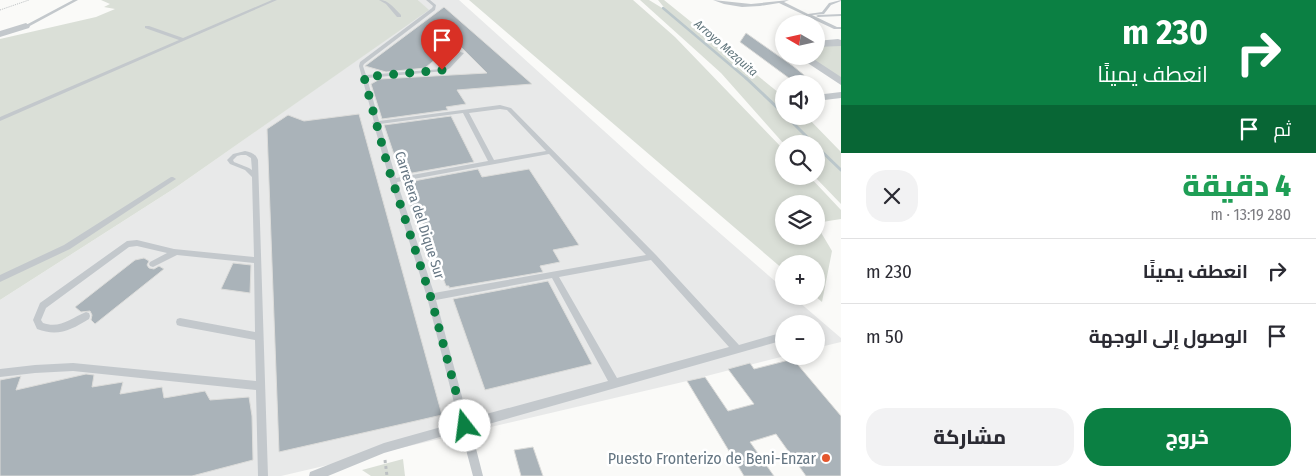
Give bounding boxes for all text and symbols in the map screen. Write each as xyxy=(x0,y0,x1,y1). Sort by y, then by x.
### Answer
text: 230 m xyxy=(1122,11,1208,53)
north arrow xyxy=(775,15,825,65)
map controls xyxy=(775,15,825,365)
water label: Arroyo Mezquita xyxy=(691,16,760,79)
pin xyxy=(421,19,463,70)
icon: right xyxy=(1226,20,1291,85)
icon: arrive xyxy=(428,26,456,54)
text: انعطف يمينًا xyxy=(1097,61,1208,88)
button: sound xyxy=(775,75,825,125)
icon: arrive xyxy=(1235,115,1263,143)
text: ثم xyxy=(1273,118,1291,141)
button: search xyxy=(775,135,825,185)
street label: Carretera del Dique Sur xyxy=(391,149,448,281)
text: 4 دقيقة xyxy=(1182,168,1291,204)
button: close xyxy=(866,170,918,222)
button: layers xyxy=(775,195,825,245)
text: 280 m · 13:19 xyxy=(1210,205,1291,224)
button: + xyxy=(775,255,825,305)
icon: right xyxy=(1263,257,1291,285)
text: 230 m xyxy=(866,260,912,283)
text: انعطف يمينًا xyxy=(1143,260,1248,283)
button: − xyxy=(775,315,825,365)
icon: arrive xyxy=(1263,322,1291,350)
text: 50 m xyxy=(866,325,904,348)
text: الوصول إلى الوجهة xyxy=(1089,325,1248,348)
position arrow xyxy=(438,399,490,451)
button: مشاركة xyxy=(866,408,1074,466)
button: خروج xyxy=(1084,408,1291,466)
place label: Puesto Fronterizo de Beni-Enzar xyxy=(608,449,816,468)
marker: Puesto Fronterizo de Beni-Enzar xyxy=(820,452,832,464)

